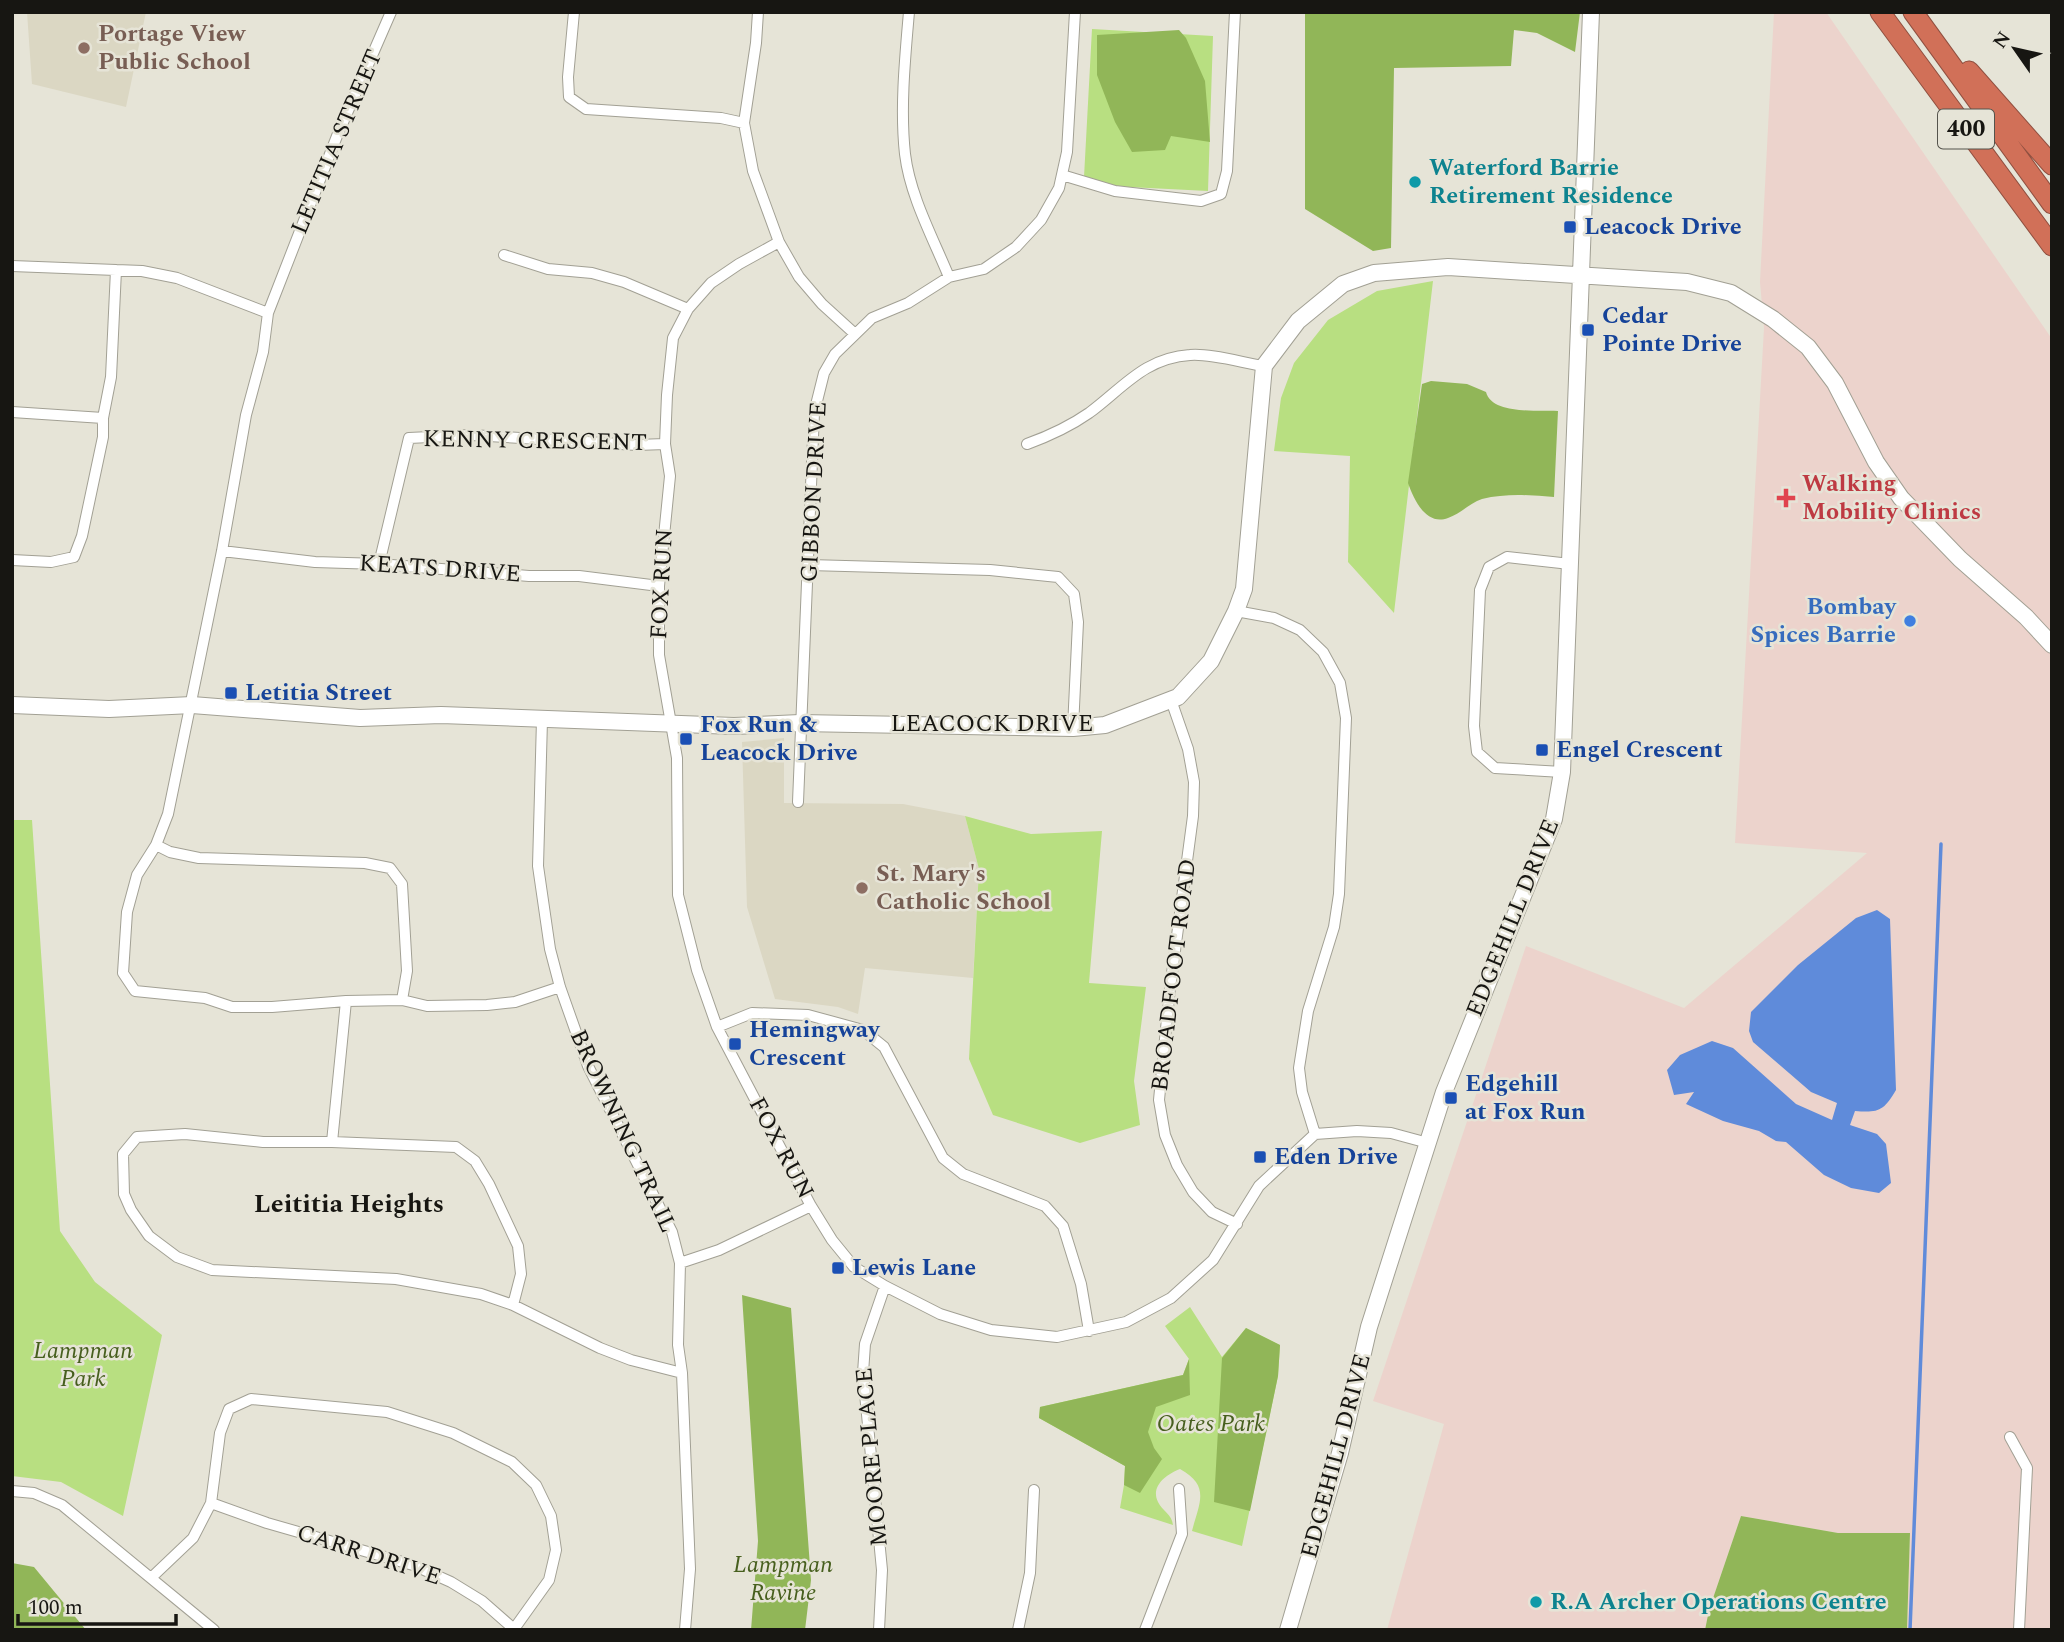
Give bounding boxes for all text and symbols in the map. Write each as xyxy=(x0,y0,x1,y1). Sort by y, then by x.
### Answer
north arrow xyxy=(1980,14,2050,84)
place label: Portage View Public School xyxy=(98,16,251,80)
text: N xyxy=(1986,26,2019,55)
marker: Portage View Public School xyxy=(76,40,92,56)
street label: LETITIA STREET xyxy=(282,44,392,240)
road number: 400 xyxy=(1938,110,1994,148)
place label: Waterford Barrie Retirement Residence xyxy=(1429,150,1673,214)
marker: Waterford Barrie Retirement Residence xyxy=(1407,174,1423,190)
place label: Leacock Drive xyxy=(1584,209,1742,245)
marker: Leacock Drive xyxy=(1562,219,1578,235)
place label: Cedar Pointe Drive xyxy=(1602,298,1742,362)
marker: Cedar Pointe Drive xyxy=(1580,322,1596,338)
street label: GIBBON DRIVE xyxy=(791,401,837,583)
street label: KENNY CRESCENT xyxy=(423,421,647,461)
place label: Walking Mobility Clinics xyxy=(1802,466,1981,530)
marker: Walking Mobility Clinics xyxy=(1776,488,1796,508)
street label: FOX RUN xyxy=(641,528,683,640)
street label: KEATS DRIVE xyxy=(358,545,522,593)
place label: Bombay Spices Barrie xyxy=(1750,589,1898,653)
marker: Bombay Spices Barrie xyxy=(1902,613,1918,629)
place label: Letitia Street xyxy=(245,675,392,711)
marker: Letitia Street xyxy=(223,685,239,701)
street label: LEACOCK DRIVE xyxy=(891,706,1093,742)
place label: Fox Run & Leacock Drive xyxy=(700,707,858,771)
marker: Fox Run & Leacock Drive xyxy=(678,731,694,747)
place label: Engel Crescent xyxy=(1556,732,1723,768)
marker: Engel Crescent xyxy=(1534,742,1550,758)
street label: EDGEHILL DRIVE xyxy=(1457,814,1569,1022)
place label: St. Mary's Catholic School xyxy=(876,856,1051,920)
street label: BROADFOOT ROAD xyxy=(1142,857,1206,1093)
marker: St. Mary's Catholic School xyxy=(854,880,870,896)
place label: Hemingway Crescent xyxy=(749,1012,881,1076)
street label: BROWNING TRAIL xyxy=(560,1023,686,1239)
marker: Hemingway Crescent xyxy=(727,1036,743,1052)
place label: Edgehill at Fox Run xyxy=(1465,1066,1586,1130)
street label: FOX RUN xyxy=(739,1090,823,1206)
marker: Edgehill at Fox Run xyxy=(1443,1090,1459,1106)
place label: Eden Drive xyxy=(1274,1139,1398,1175)
marker: Eden Drive xyxy=(1252,1149,1268,1165)
district label: Leititia Heights xyxy=(254,1184,444,1224)
place label: Lewis Lane xyxy=(852,1250,976,1286)
marker: Lewis Lane xyxy=(830,1260,846,1276)
park label: Lampman Park xyxy=(33,1333,133,1397)
street label: EDGEHILL DRIVE xyxy=(1291,1350,1381,1562)
street label: MOORE PLACE xyxy=(846,1366,898,1548)
park label: Oates Park xyxy=(1157,1406,1265,1442)
street label: CARR DRIVE xyxy=(292,1515,446,1595)
park label: Lampman Ravine xyxy=(733,1547,833,1611)
scale bar xyxy=(18,1582,175,1626)
place label: R.A Archer Operations Centre xyxy=(1550,1584,1887,1620)
text: 100 m xyxy=(28,1592,83,1624)
marker: R.A Archer Operations Centre xyxy=(1528,1594,1544,1610)

